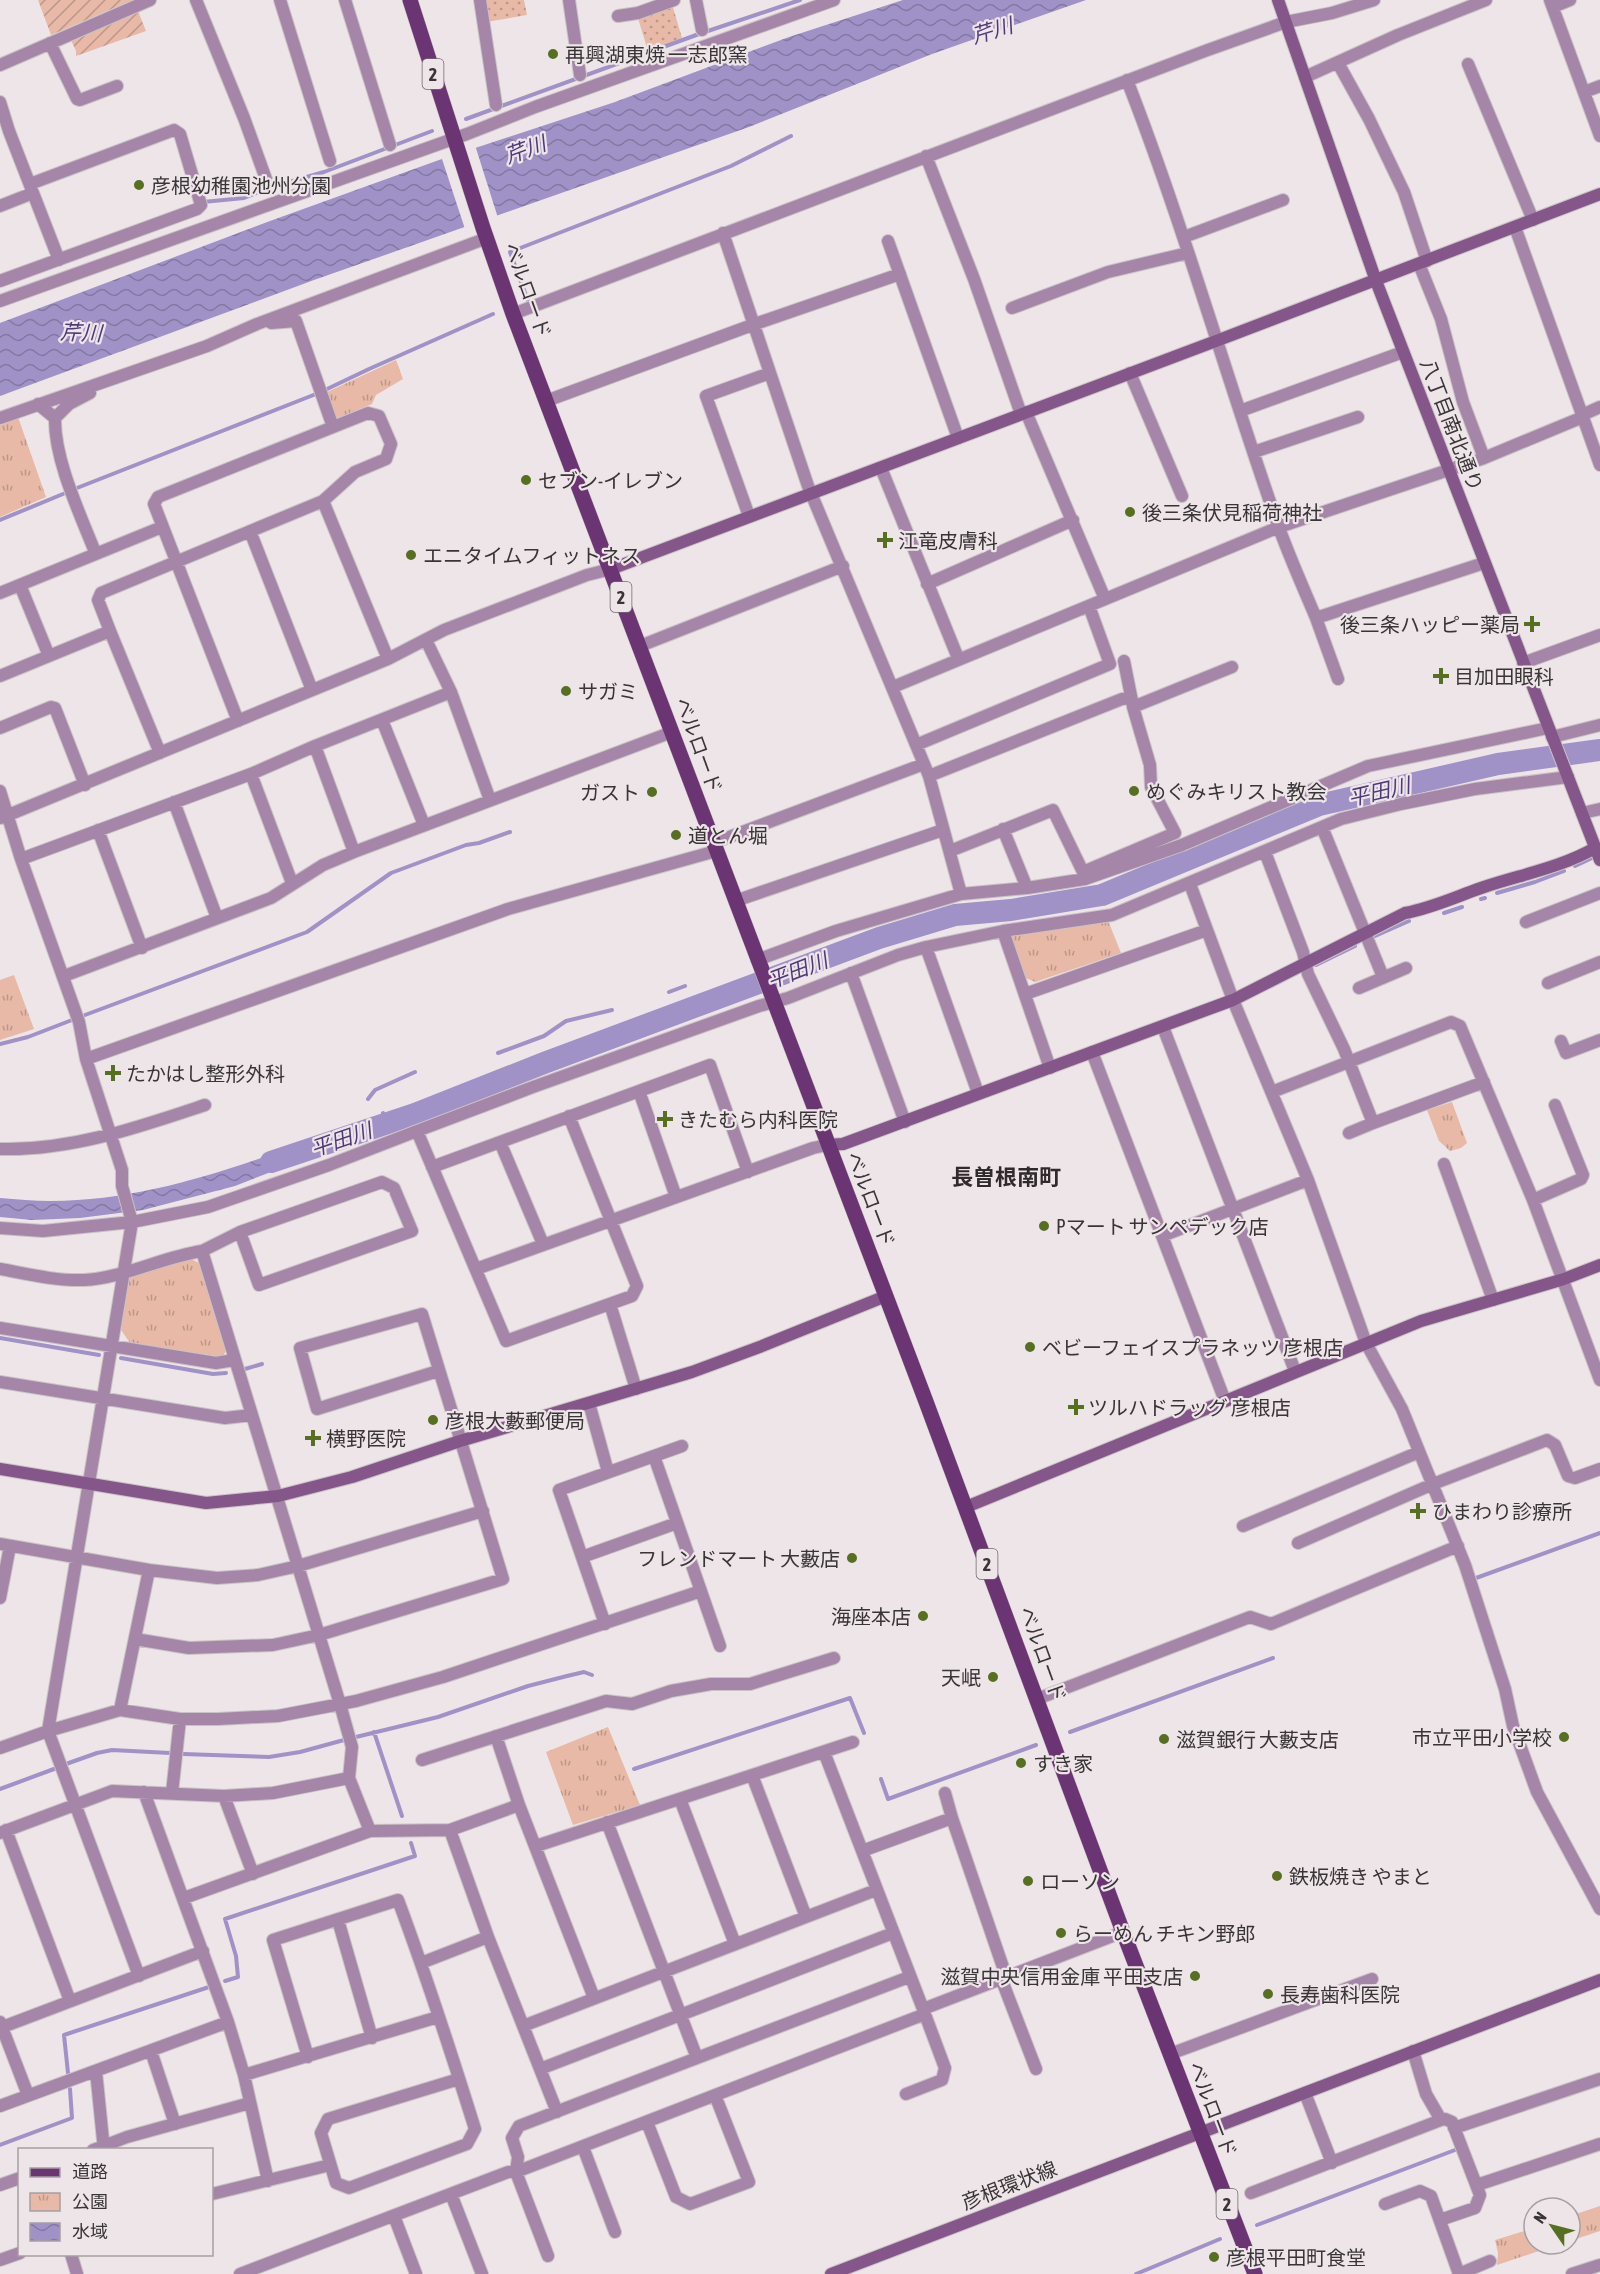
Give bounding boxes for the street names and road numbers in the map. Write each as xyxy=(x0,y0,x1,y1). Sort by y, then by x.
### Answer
road number: 2 xyxy=(422,59,444,89)
street label: ベルロード xyxy=(500,239,556,341)
street label: 八丁目南北通り xyxy=(1416,356,1488,494)
road number: 2 xyxy=(610,582,632,612)
street label: ベルロード xyxy=(671,694,727,796)
street label: ベルロード xyxy=(842,1148,900,1250)
road number: 2 xyxy=(976,1549,998,1579)
street label: ベルロード xyxy=(1015,1603,1071,1705)
street label: ベルロード xyxy=(1184,2058,1242,2160)
street label: 彦根環状線 xyxy=(958,2156,1060,2214)
road number: 2 xyxy=(1216,2189,1238,2219)

